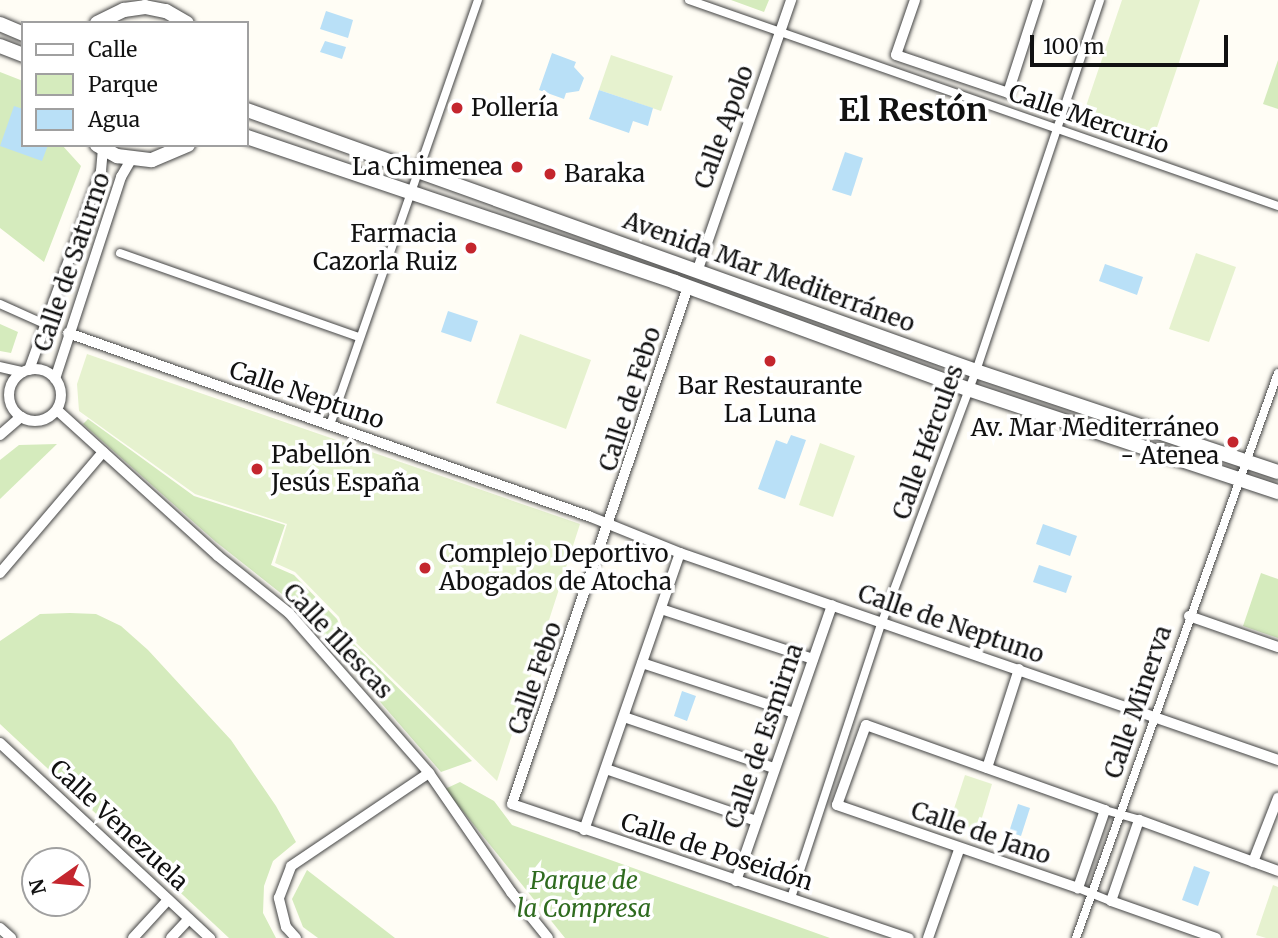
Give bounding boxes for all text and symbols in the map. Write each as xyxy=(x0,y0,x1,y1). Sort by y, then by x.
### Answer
legend xyxy=(21,21,248,147)
scale bar xyxy=(1033,21,1231,65)
text: 100 m xyxy=(1043,33,1105,60)
text: Calle xyxy=(88,36,137,63)
street label: Calle Apolo xyxy=(688,61,760,193)
text: Parque xyxy=(88,71,158,98)
street label: Calle Mercurio xyxy=(1005,78,1173,160)
district label: El Restón xyxy=(839,91,987,129)
place label: Pollería xyxy=(471,94,559,122)
marker: Pollería xyxy=(449,100,465,116)
text: Agua xyxy=(88,106,140,133)
place label: La Chimenea xyxy=(352,153,503,181)
marker: La Chimenea xyxy=(509,159,525,175)
place label: Baraka xyxy=(564,160,645,188)
marker: Baraka xyxy=(542,166,558,182)
street label: Calle de Saturno xyxy=(28,169,116,355)
street label: Avenida Mar Mediterráneo xyxy=(619,206,919,338)
place label: Farmacia Cazorla Ruiz xyxy=(313,220,457,276)
marker: Farmacia Cazorla Ruiz xyxy=(463,240,479,256)
street label: Calle de Febo xyxy=(593,323,667,475)
marker: Bar Restaurante La Luna xyxy=(762,353,778,369)
street label: Calle Neptuno xyxy=(226,355,388,435)
street label: Calle Hércules xyxy=(887,361,969,523)
place label: Bar Restaurante La Luna xyxy=(678,372,862,428)
place label: Av. Mar Mediterráneo - Atenea xyxy=(971,414,1219,470)
marker: Av. Mar Mediterráneo - Atenea xyxy=(1225,434,1241,450)
place label: Pabellón Jesús España xyxy=(271,441,420,497)
marker: Pabellón Jesús España xyxy=(249,461,265,477)
place label: Complejo Deportivo Abogados de Atocha xyxy=(439,540,672,596)
marker: Complejo Deportivo Abogados de Atocha xyxy=(417,560,433,576)
street label: Calle Illescas xyxy=(277,577,399,705)
street label: Calle de Neptuno xyxy=(854,579,1048,669)
street label: Calle Febo xyxy=(502,618,568,738)
street label: Calle Minerva xyxy=(1098,622,1178,782)
street label: Calle de Esmirna xyxy=(719,640,809,832)
street label: Calle Venezuela xyxy=(44,754,194,896)
street label: Calle de Jano xyxy=(907,796,1055,870)
street label: Calle de Poseidón xyxy=(617,807,817,897)
north arrow xyxy=(21,847,91,917)
park label: Parque de la Compresa xyxy=(517,867,651,923)
text: N xyxy=(24,877,51,897)

